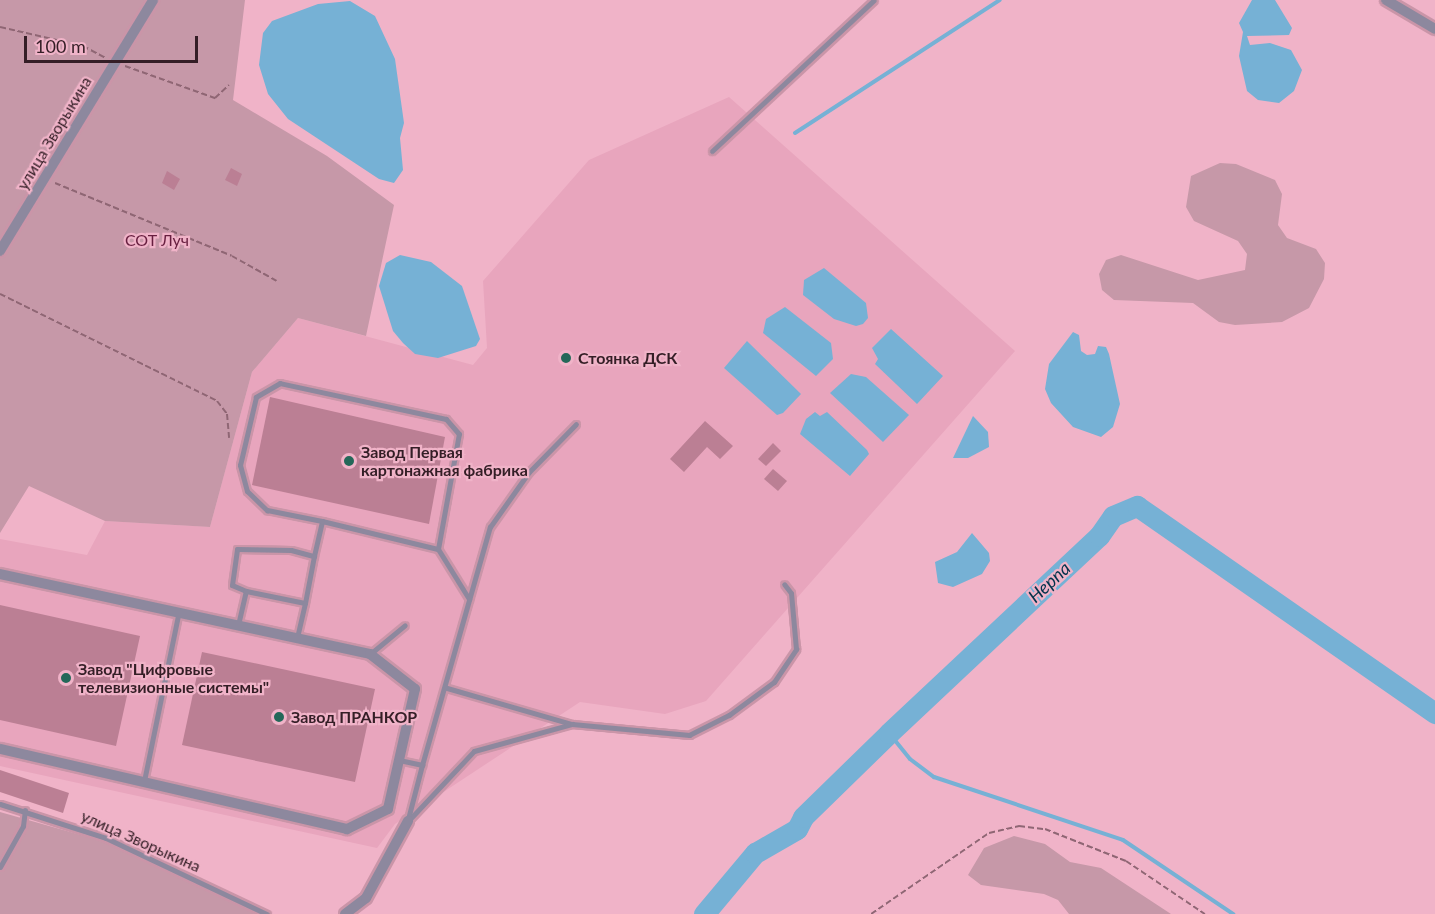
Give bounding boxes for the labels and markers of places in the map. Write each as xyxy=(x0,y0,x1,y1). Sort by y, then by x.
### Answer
place label: Стоянка ДСК xyxy=(578,348,678,368)
marker: Стоянка ДСК xyxy=(559,351,573,365)
place label: Завод Первая картонажная фабрика xyxy=(361,442,528,480)
marker: Завод Первая картонажная фабрика xyxy=(342,454,356,468)
place label: Завод "Цифровые телевизионные системы" xyxy=(78,659,269,697)
marker: Завод "Цифровые телевизионные системы" xyxy=(59,671,73,685)
place label: Завод ПРАНКОР xyxy=(291,707,417,727)
marker: Завод ПРАНКОР xyxy=(272,710,286,724)

